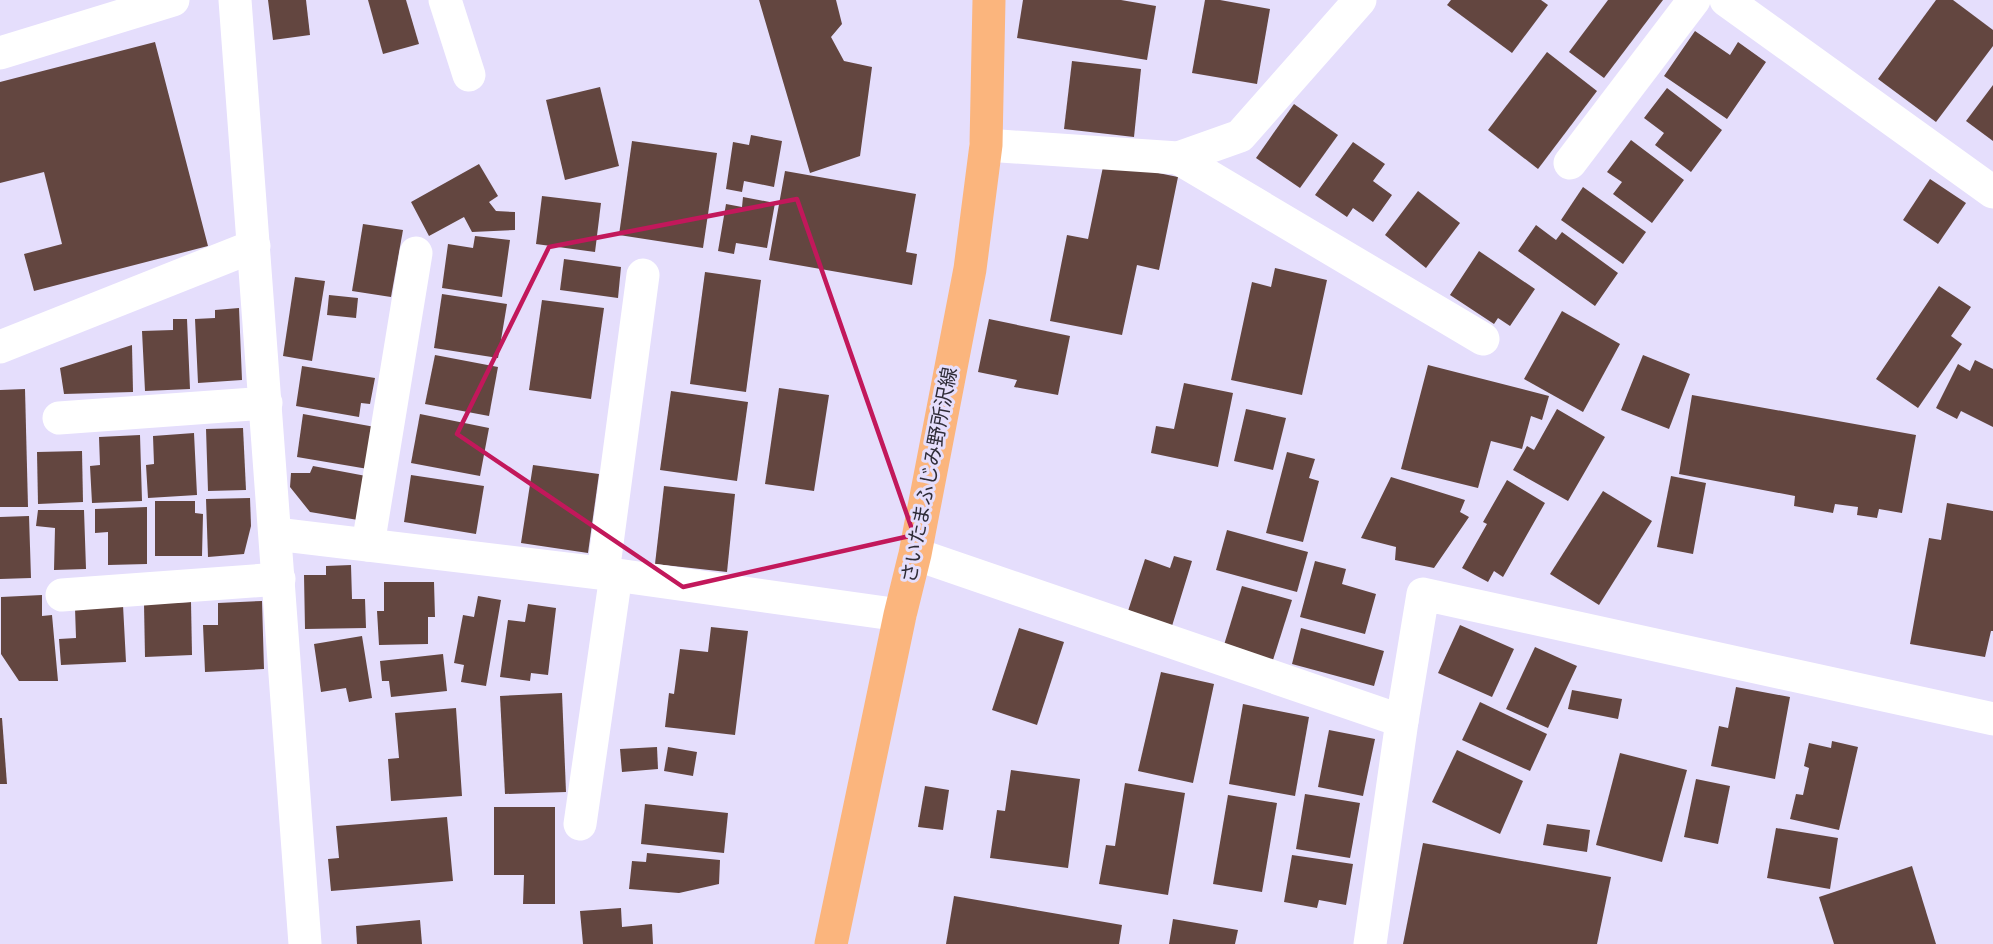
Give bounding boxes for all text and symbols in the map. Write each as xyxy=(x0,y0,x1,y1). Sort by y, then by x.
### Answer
street label: さいたまふじみ野所沢線 xyxy=(894,365,963,585)

